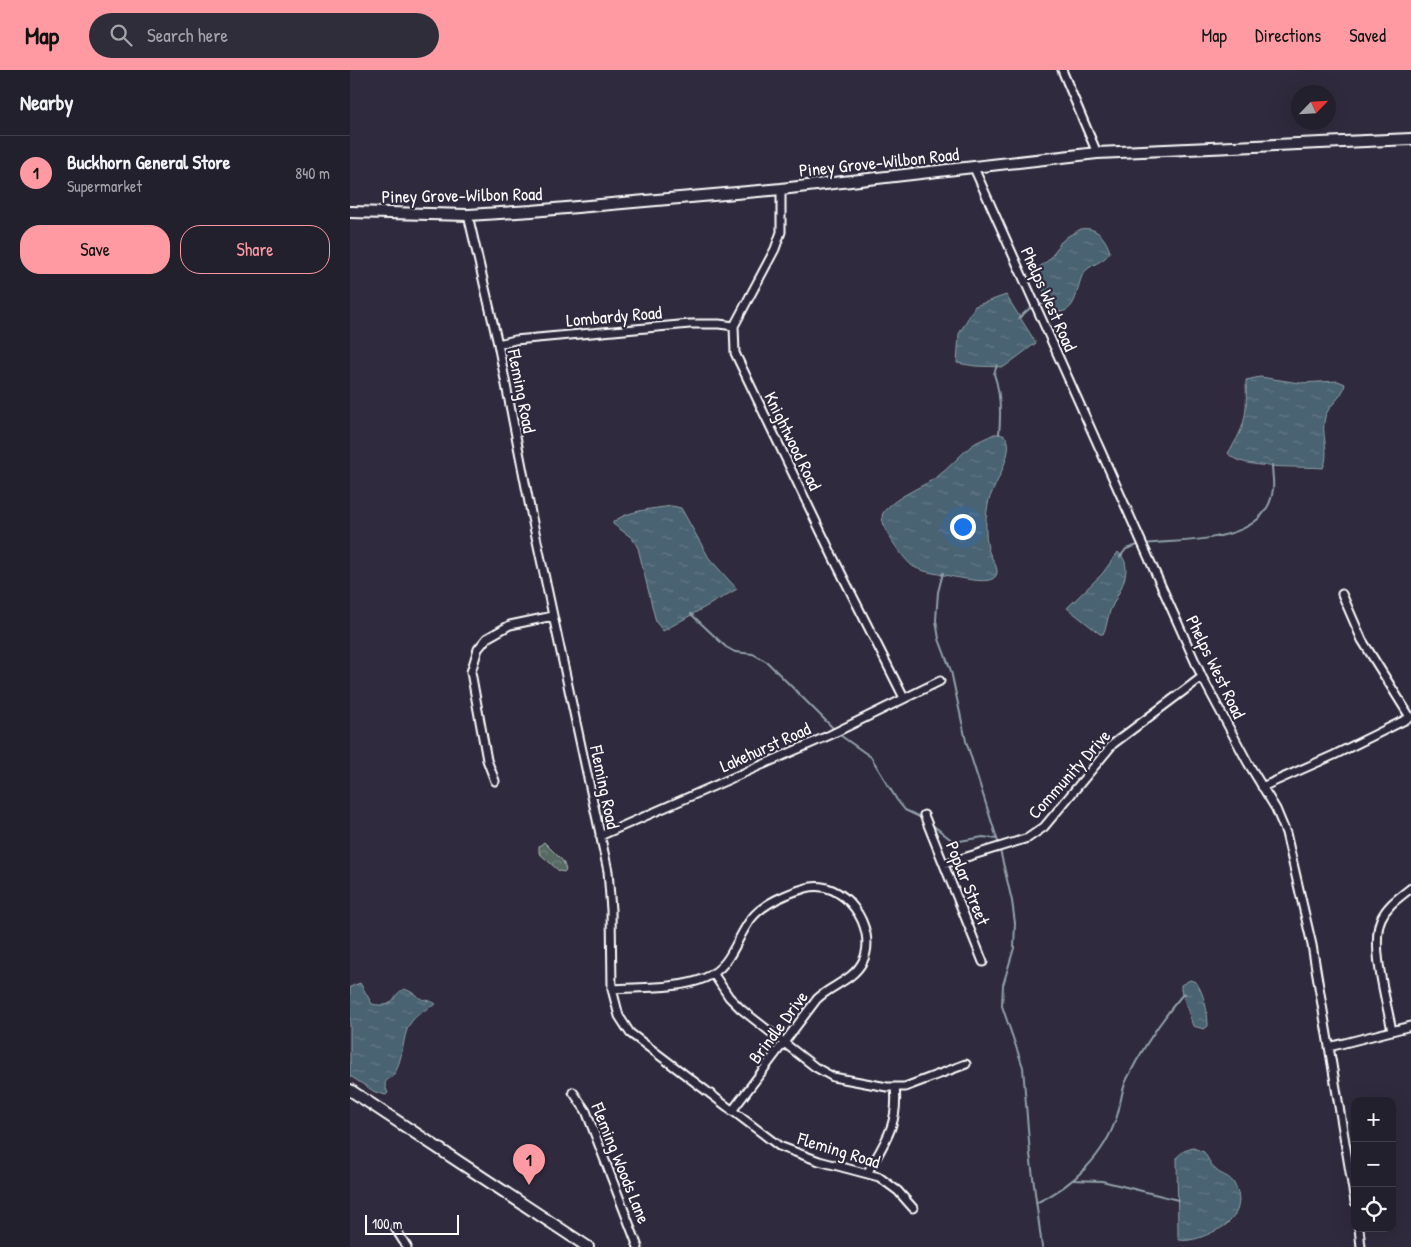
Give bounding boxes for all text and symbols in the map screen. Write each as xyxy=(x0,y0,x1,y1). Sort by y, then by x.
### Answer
search box xyxy=(89,13,439,58)
text: Map xyxy=(25,19,59,51)
icon: search xyxy=(107,21,135,49)
text: Search here xyxy=(147,22,228,48)
text: Map xyxy=(1202,23,1227,48)
text: Directions xyxy=(1255,23,1321,48)
text: Saved xyxy=(1349,23,1386,48)
north arrow xyxy=(1291,85,1336,130)
text: Nearby xyxy=(20,88,73,117)
street label: Piney Grove-Wilbon Road xyxy=(798,141,960,183)
text: Buckhorn General Store xyxy=(67,149,230,175)
text: 1 xyxy=(33,162,39,184)
text: 840 m xyxy=(295,162,330,184)
text: Supermarket xyxy=(67,175,142,197)
street label: Piney Grove-Wilbon Road xyxy=(382,181,542,209)
button: Save xyxy=(20,225,170,274)
button: Share xyxy=(180,225,330,274)
street label: Phelps West Road xyxy=(1015,243,1083,355)
street label: Lombardy Road xyxy=(565,299,663,333)
street label: Fleming Road xyxy=(501,346,542,435)
street label: Knightwood Road xyxy=(758,387,828,495)
your location xyxy=(950,514,976,540)
street label: Phelps West Road xyxy=(1180,611,1252,723)
street label: Lakehurst Road xyxy=(716,716,814,778)
street label: Community Drive xyxy=(1022,724,1116,824)
street label: Fleming Road xyxy=(584,742,626,831)
street label: Poplar Street xyxy=(940,837,996,929)
street label: Brindle Drive xyxy=(742,985,814,1069)
map controls xyxy=(1351,1097,1396,1232)
button: + xyxy=(1351,1097,1396,1142)
street label: Fleming Woods Lane xyxy=(585,1098,657,1227)
street label: Fleming Road xyxy=(794,1125,883,1174)
button: − xyxy=(1351,1142,1396,1187)
pin: 1 xyxy=(513,1144,545,1185)
button: locate xyxy=(1351,1187,1396,1232)
scale bar xyxy=(365,1212,459,1235)
text: 100 m xyxy=(372,1214,402,1233)

